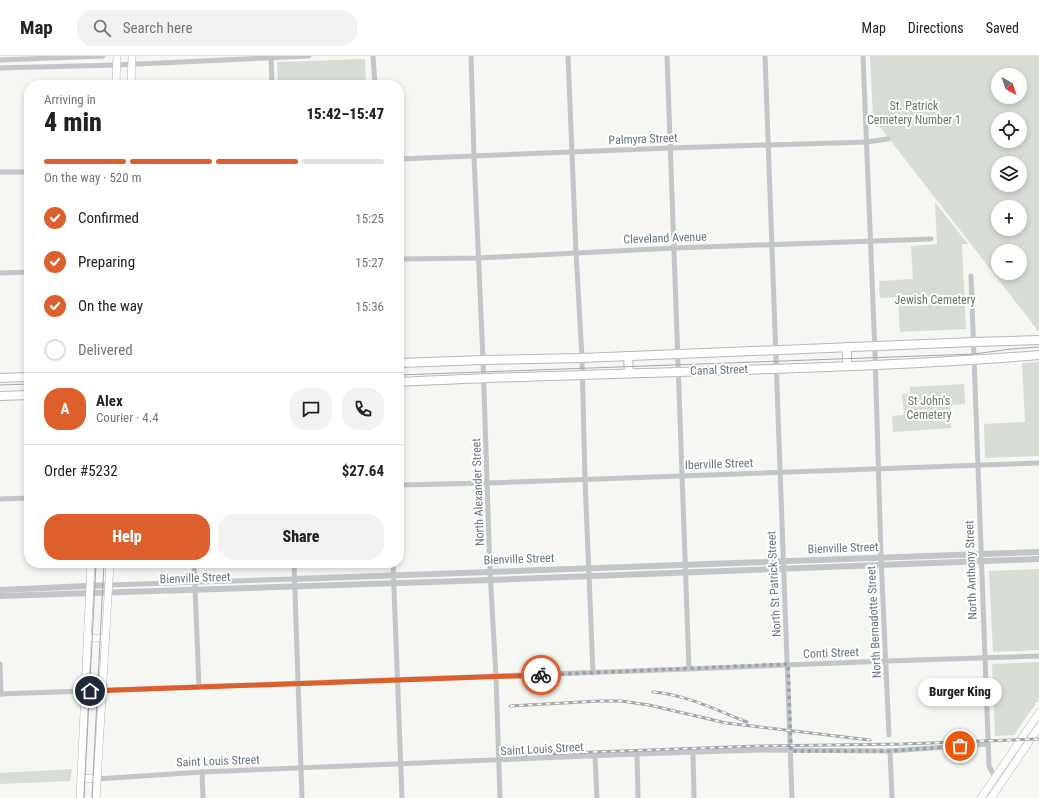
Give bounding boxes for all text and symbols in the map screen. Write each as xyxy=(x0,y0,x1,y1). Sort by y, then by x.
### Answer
search box xyxy=(77,10,357,46)
text: Map xyxy=(20,16,53,39)
icon: search xyxy=(91,17,113,39)
text: Search here xyxy=(123,19,193,37)
text: Map xyxy=(862,20,886,36)
text: Directions xyxy=(908,20,964,36)
text: Saved xyxy=(986,20,1019,36)
north arrow xyxy=(991,68,1027,104)
map controls xyxy=(991,68,1027,280)
text: Arriving in xyxy=(44,92,96,107)
park label: St. Patrick Cemetery Number 1 xyxy=(867,99,961,127)
text: 15:42–15:47 xyxy=(306,105,384,123)
text: 4 min xyxy=(44,107,102,137)
button: locate xyxy=(991,112,1027,148)
street label: Palmyra Street xyxy=(608,131,678,147)
button: layers xyxy=(991,156,1027,192)
text: On the way · 520 m xyxy=(44,170,141,185)
button: + xyxy=(991,200,1027,236)
icon: check xyxy=(44,207,66,229)
text: Confirmed xyxy=(78,209,139,227)
text: 15:25 xyxy=(355,211,384,226)
street label: Cleveland Avenue xyxy=(623,230,707,246)
button: − xyxy=(991,244,1027,280)
icon: check xyxy=(44,251,66,273)
text: Preparing xyxy=(78,253,135,271)
text: 15:27 xyxy=(355,255,384,270)
park label: Jewish Cemetery xyxy=(894,293,976,307)
icon: check xyxy=(44,295,66,317)
text: On the way xyxy=(78,297,143,315)
text: 15:36 xyxy=(355,299,384,314)
text: Delivered xyxy=(78,341,133,359)
street label: Canal Street xyxy=(690,362,749,378)
button: chat xyxy=(290,388,332,430)
button: phone xyxy=(342,388,384,430)
text: Alex xyxy=(96,392,123,410)
park label: St John's Cemetery xyxy=(906,394,952,422)
text: A xyxy=(61,400,69,418)
text: Courier · 4.4 xyxy=(96,410,159,425)
street label: North Alexander Street xyxy=(469,437,487,546)
street label: Iberville Street xyxy=(685,456,754,472)
text: Order #5232 xyxy=(44,462,118,480)
text: $27.64 xyxy=(342,462,384,480)
button: Help xyxy=(44,514,210,560)
button: Share xyxy=(218,514,384,560)
street label: North Anthony Street xyxy=(962,520,980,620)
street label: North St Patrick Street xyxy=(764,530,784,637)
street label: Bienville Street xyxy=(807,540,879,556)
street label: Bienville Street xyxy=(483,551,555,567)
street label: North Bernadotte Street xyxy=(864,565,884,679)
street label: Bienville Street xyxy=(159,570,231,586)
street label: Conti Street xyxy=(803,645,860,661)
courier xyxy=(521,655,561,695)
icon: bike xyxy=(530,664,552,686)
pin xyxy=(73,674,107,708)
callout: Burger King xyxy=(918,678,1002,706)
icon: home xyxy=(79,680,101,702)
text: Burger King xyxy=(929,684,991,699)
pin xyxy=(943,729,977,763)
icon: bag xyxy=(949,735,971,757)
street label: Saint Louis Street xyxy=(500,740,584,758)
street label: Saint Louis Street xyxy=(176,753,260,769)

